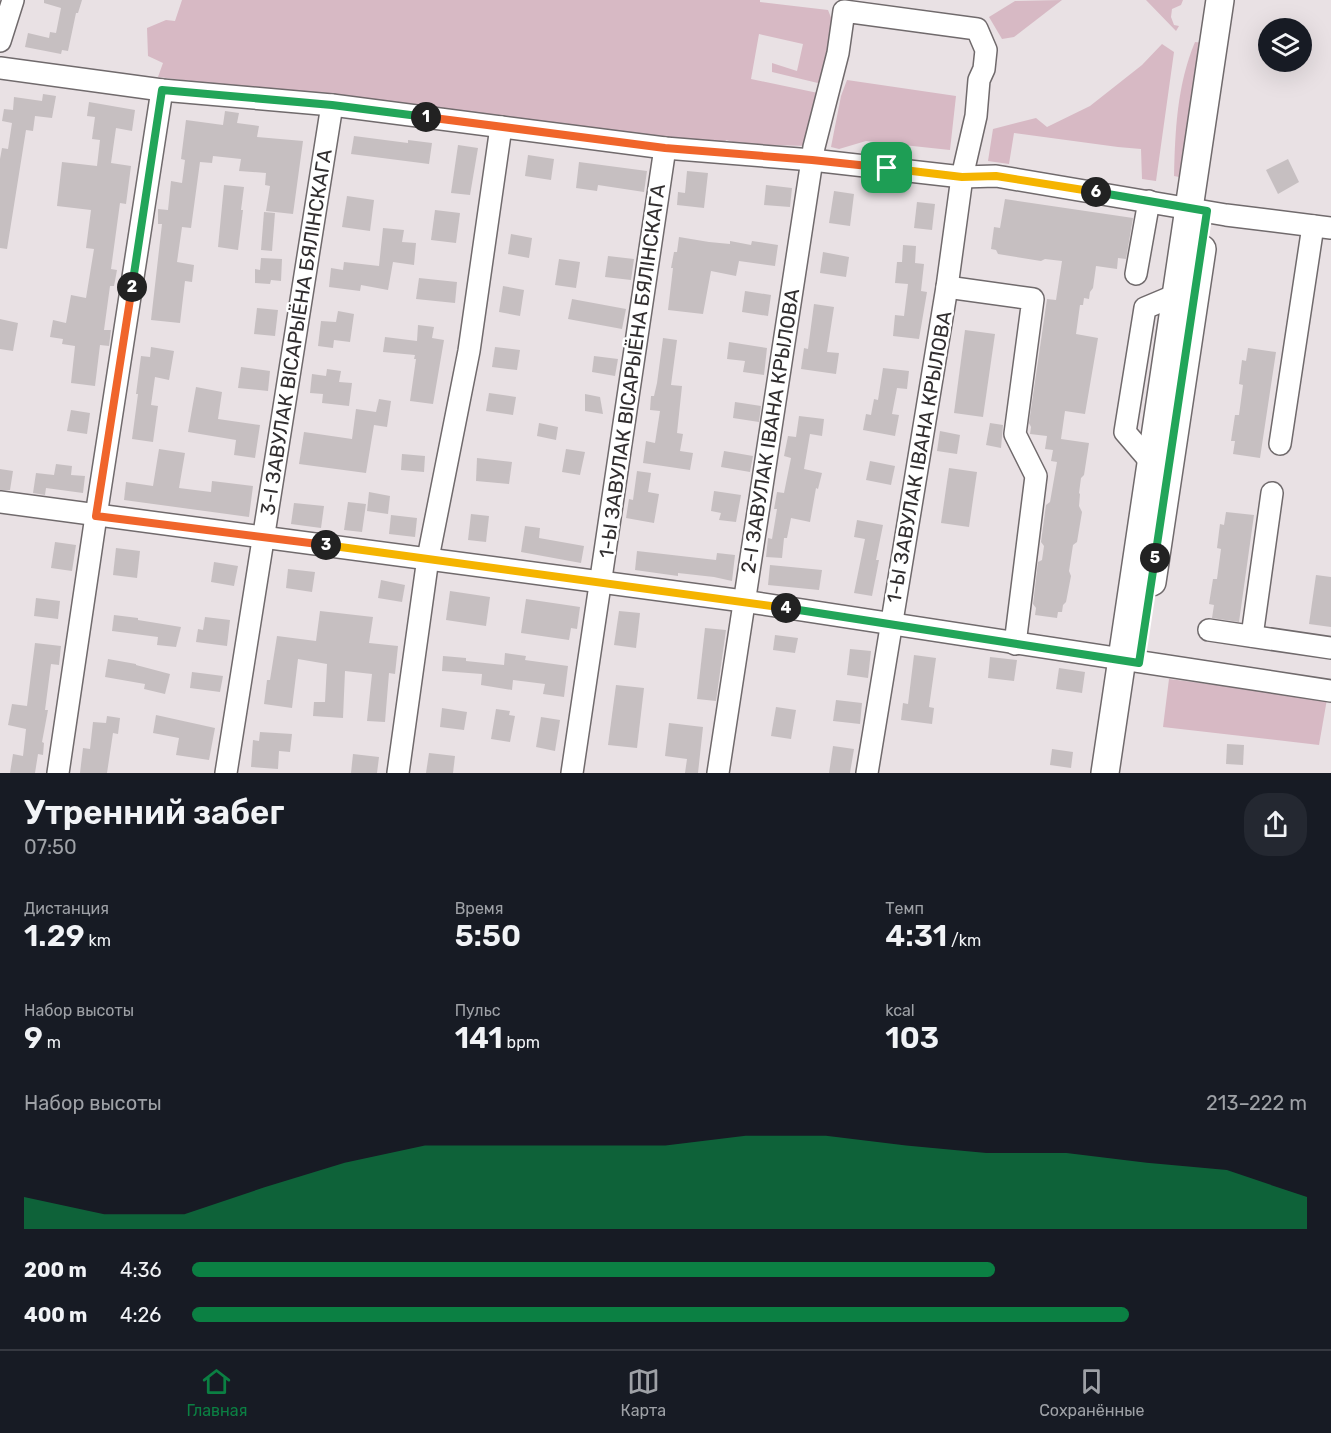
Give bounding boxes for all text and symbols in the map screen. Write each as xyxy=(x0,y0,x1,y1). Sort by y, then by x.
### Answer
map controls xyxy=(1258,18,1312,72)
button: layers xyxy=(1258,18,1312,72)
pin: 1 xyxy=(411,102,441,132)
text: 1 xyxy=(422,107,430,126)
pin xyxy=(861,142,912,193)
street label: 3-І ЗАВУЛАК ВІСАРЫЁНА БЯЛІНСКАГА xyxy=(255,147,337,517)
icon: arrive xyxy=(870,151,903,184)
pin: 6 xyxy=(1081,177,1111,207)
street label: 1-Ы ЗАВУЛАК ВІСАРЫЁНА БЯЛІНСКАГА xyxy=(594,182,670,560)
text: 6 xyxy=(1091,182,1101,201)
pin: 2 xyxy=(117,272,147,302)
text: 2 xyxy=(127,277,137,296)
street label: 2-І ЗАВУЛАК ІВАНА КРЫЛОВА xyxy=(736,287,804,575)
street label: 1-Ы ЗАВУЛАК ІВАНА КРЫЛОВА xyxy=(881,309,957,605)
pin: 3 xyxy=(311,530,341,560)
text: 3 xyxy=(321,535,331,554)
pin: 5 xyxy=(1140,543,1170,573)
text: 5 xyxy=(1150,548,1160,567)
pin: 4 xyxy=(771,593,801,623)
text: 4 xyxy=(781,598,791,617)
text: Утренний забег xyxy=(24,793,284,832)
button: share xyxy=(1244,793,1307,856)
text: 07:50 xyxy=(24,835,77,859)
text: Дистанция xyxy=(24,899,109,918)
text: Время xyxy=(455,899,503,918)
text: Темп xyxy=(885,899,924,918)
text: 1.29 xyxy=(24,918,85,954)
text: 5:50 xyxy=(455,918,521,954)
text: 4:31 xyxy=(885,918,947,954)
text: km xyxy=(85,931,111,950)
text: /km xyxy=(947,931,981,950)
text: Набор высоты xyxy=(24,1001,134,1020)
text: Пульс xyxy=(455,1001,500,1020)
text: kcal xyxy=(885,1001,915,1020)
text: 9 xyxy=(24,1020,43,1056)
text: 141 xyxy=(455,1020,503,1056)
text: 103 xyxy=(885,1020,939,1056)
text: m xyxy=(43,1033,61,1052)
text: bpm xyxy=(503,1033,540,1052)
text: Набор высоты xyxy=(24,1091,162,1115)
text: 213–222 m xyxy=(1206,1091,1307,1115)
text: 200 m xyxy=(24,1258,87,1282)
text: 4:36 xyxy=(120,1258,162,1282)
text: 400 m xyxy=(24,1303,87,1327)
text: 4:26 xyxy=(120,1303,161,1327)
tab: Главная xyxy=(187,1365,247,1420)
tab: Карта xyxy=(620,1365,666,1420)
tab: Сохранённые xyxy=(1039,1365,1144,1420)

